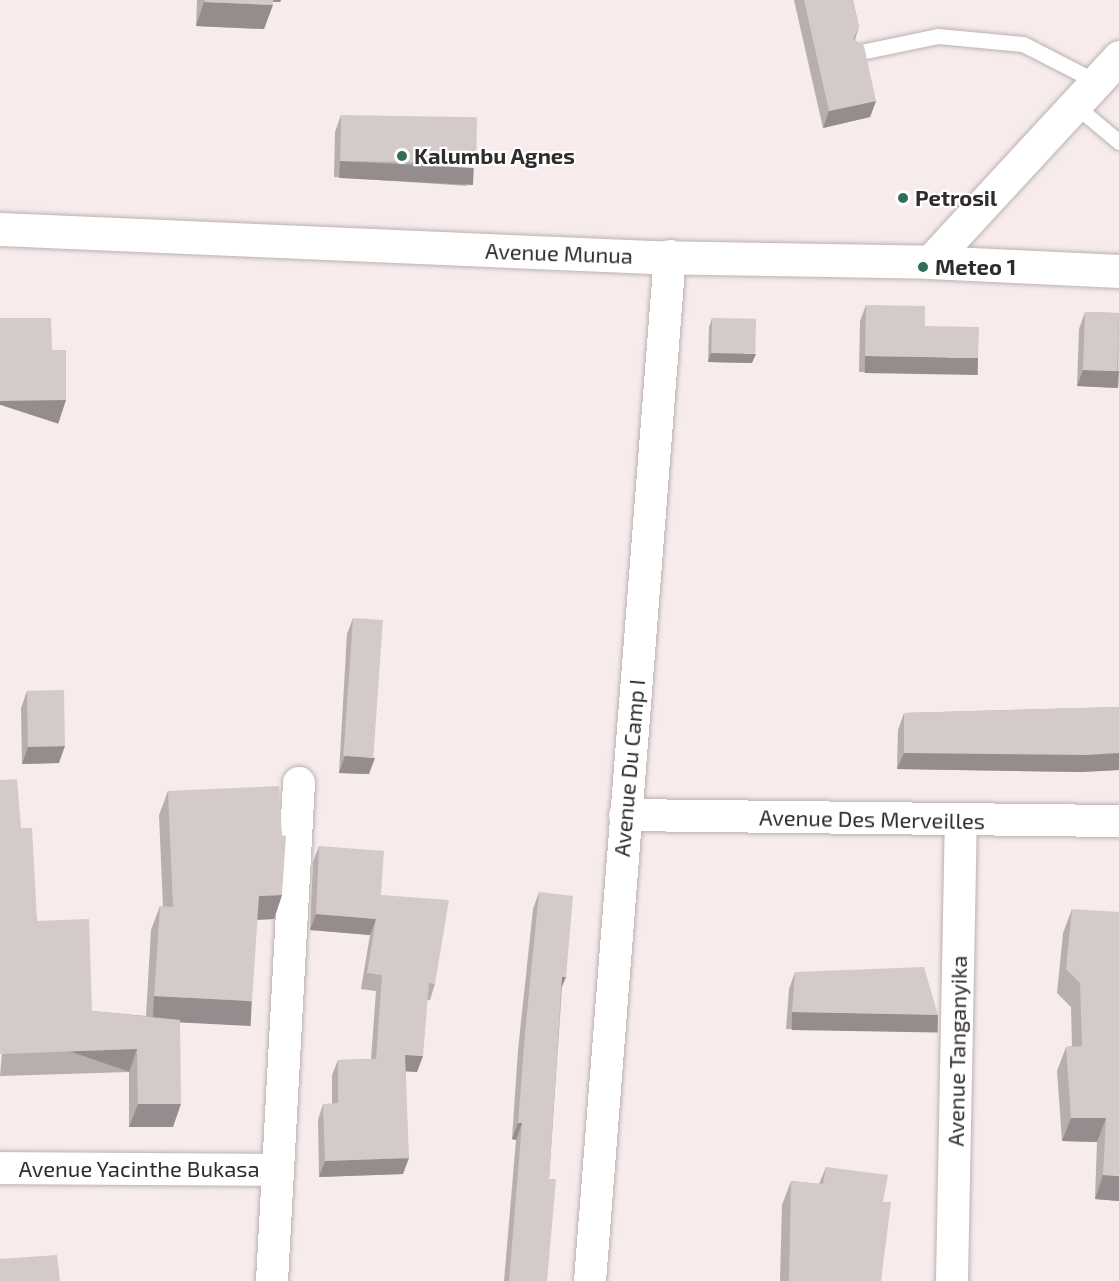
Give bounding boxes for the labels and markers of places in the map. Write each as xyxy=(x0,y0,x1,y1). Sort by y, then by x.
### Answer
place label: Kalumbu Agnes xyxy=(414,143,575,169)
marker: Kalumbu Agnes xyxy=(395,149,409,163)
place label: Petrosil xyxy=(915,185,997,211)
marker: Petrosil xyxy=(896,191,910,205)
place label: Meteo 1 xyxy=(935,254,1016,280)
marker: Meteo 1 xyxy=(916,260,930,274)

